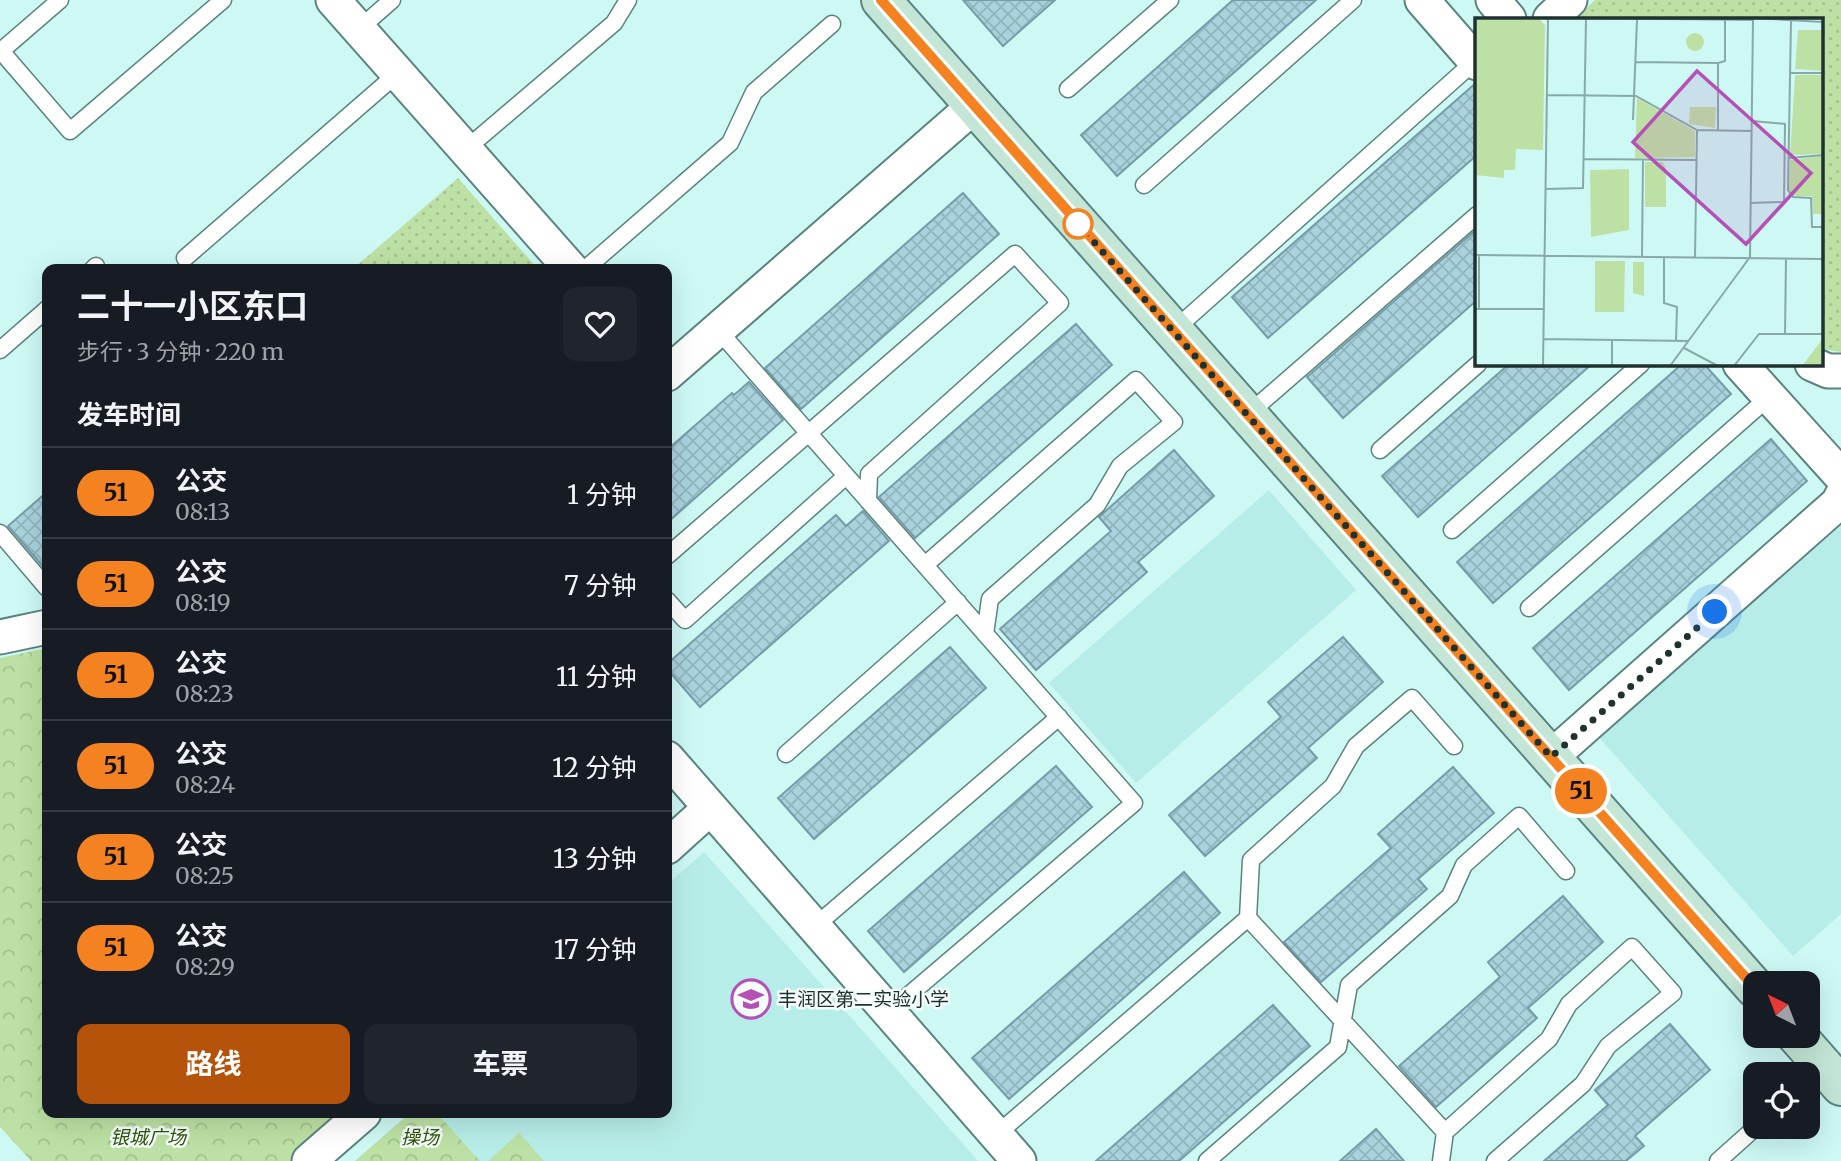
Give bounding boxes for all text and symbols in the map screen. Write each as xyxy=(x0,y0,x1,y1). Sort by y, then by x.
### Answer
inset map xyxy=(1475,18,1824,366)
unlabelled marker xyxy=(1063,209,1093,239)
text: 二十一小区东口 xyxy=(77,286,308,327)
button: heart xyxy=(563,287,637,361)
text: 步行 · 3 分钟 · 220 m xyxy=(77,337,284,366)
text: 发车时间 xyxy=(77,398,181,431)
text: 公交 xyxy=(175,464,227,497)
text: 51 xyxy=(103,477,128,508)
text: 1 分钟 xyxy=(567,478,637,511)
text: 08:13 xyxy=(175,497,230,526)
text: 公交 xyxy=(175,555,227,588)
text: 51 xyxy=(103,568,128,599)
text: 7 分钟 xyxy=(564,569,637,602)
text: 08:19 xyxy=(175,588,231,617)
your location xyxy=(1697,594,1732,629)
text: 公交 xyxy=(175,646,227,679)
text: 51 xyxy=(103,659,128,690)
text: 11 分钟 xyxy=(556,660,637,693)
text: 08:23 xyxy=(175,679,234,708)
text: 公交 xyxy=(175,737,227,770)
text: 51 xyxy=(103,750,128,781)
text: 12 分钟 xyxy=(552,751,637,784)
line badge: 51 xyxy=(1550,768,1612,814)
text: 08:24 xyxy=(175,770,235,799)
text: 51 xyxy=(1569,775,1593,806)
text: 公交 xyxy=(175,828,227,861)
text: 51 xyxy=(103,841,128,872)
text: 13 分钟 xyxy=(553,842,637,875)
text: 08:25 xyxy=(175,861,234,890)
text: 公交 xyxy=(175,919,227,952)
text: 51 xyxy=(103,932,128,963)
text: 17 分钟 xyxy=(554,933,637,966)
text: 08:29 xyxy=(175,952,235,981)
north arrow xyxy=(1743,971,1820,1048)
map controls xyxy=(1743,971,1820,1139)
school or university icon: 丰润区第二实验小学 xyxy=(730,978,772,1020)
place label: 丰润区第二实验小学 xyxy=(778,987,949,1011)
button: 路线 xyxy=(77,1024,350,1104)
button: 车票 xyxy=(364,1024,637,1104)
button: locate xyxy=(1743,1062,1820,1139)
park label: 银城广场 xyxy=(110,1125,188,1149)
park label: 操场 xyxy=(401,1125,441,1149)

